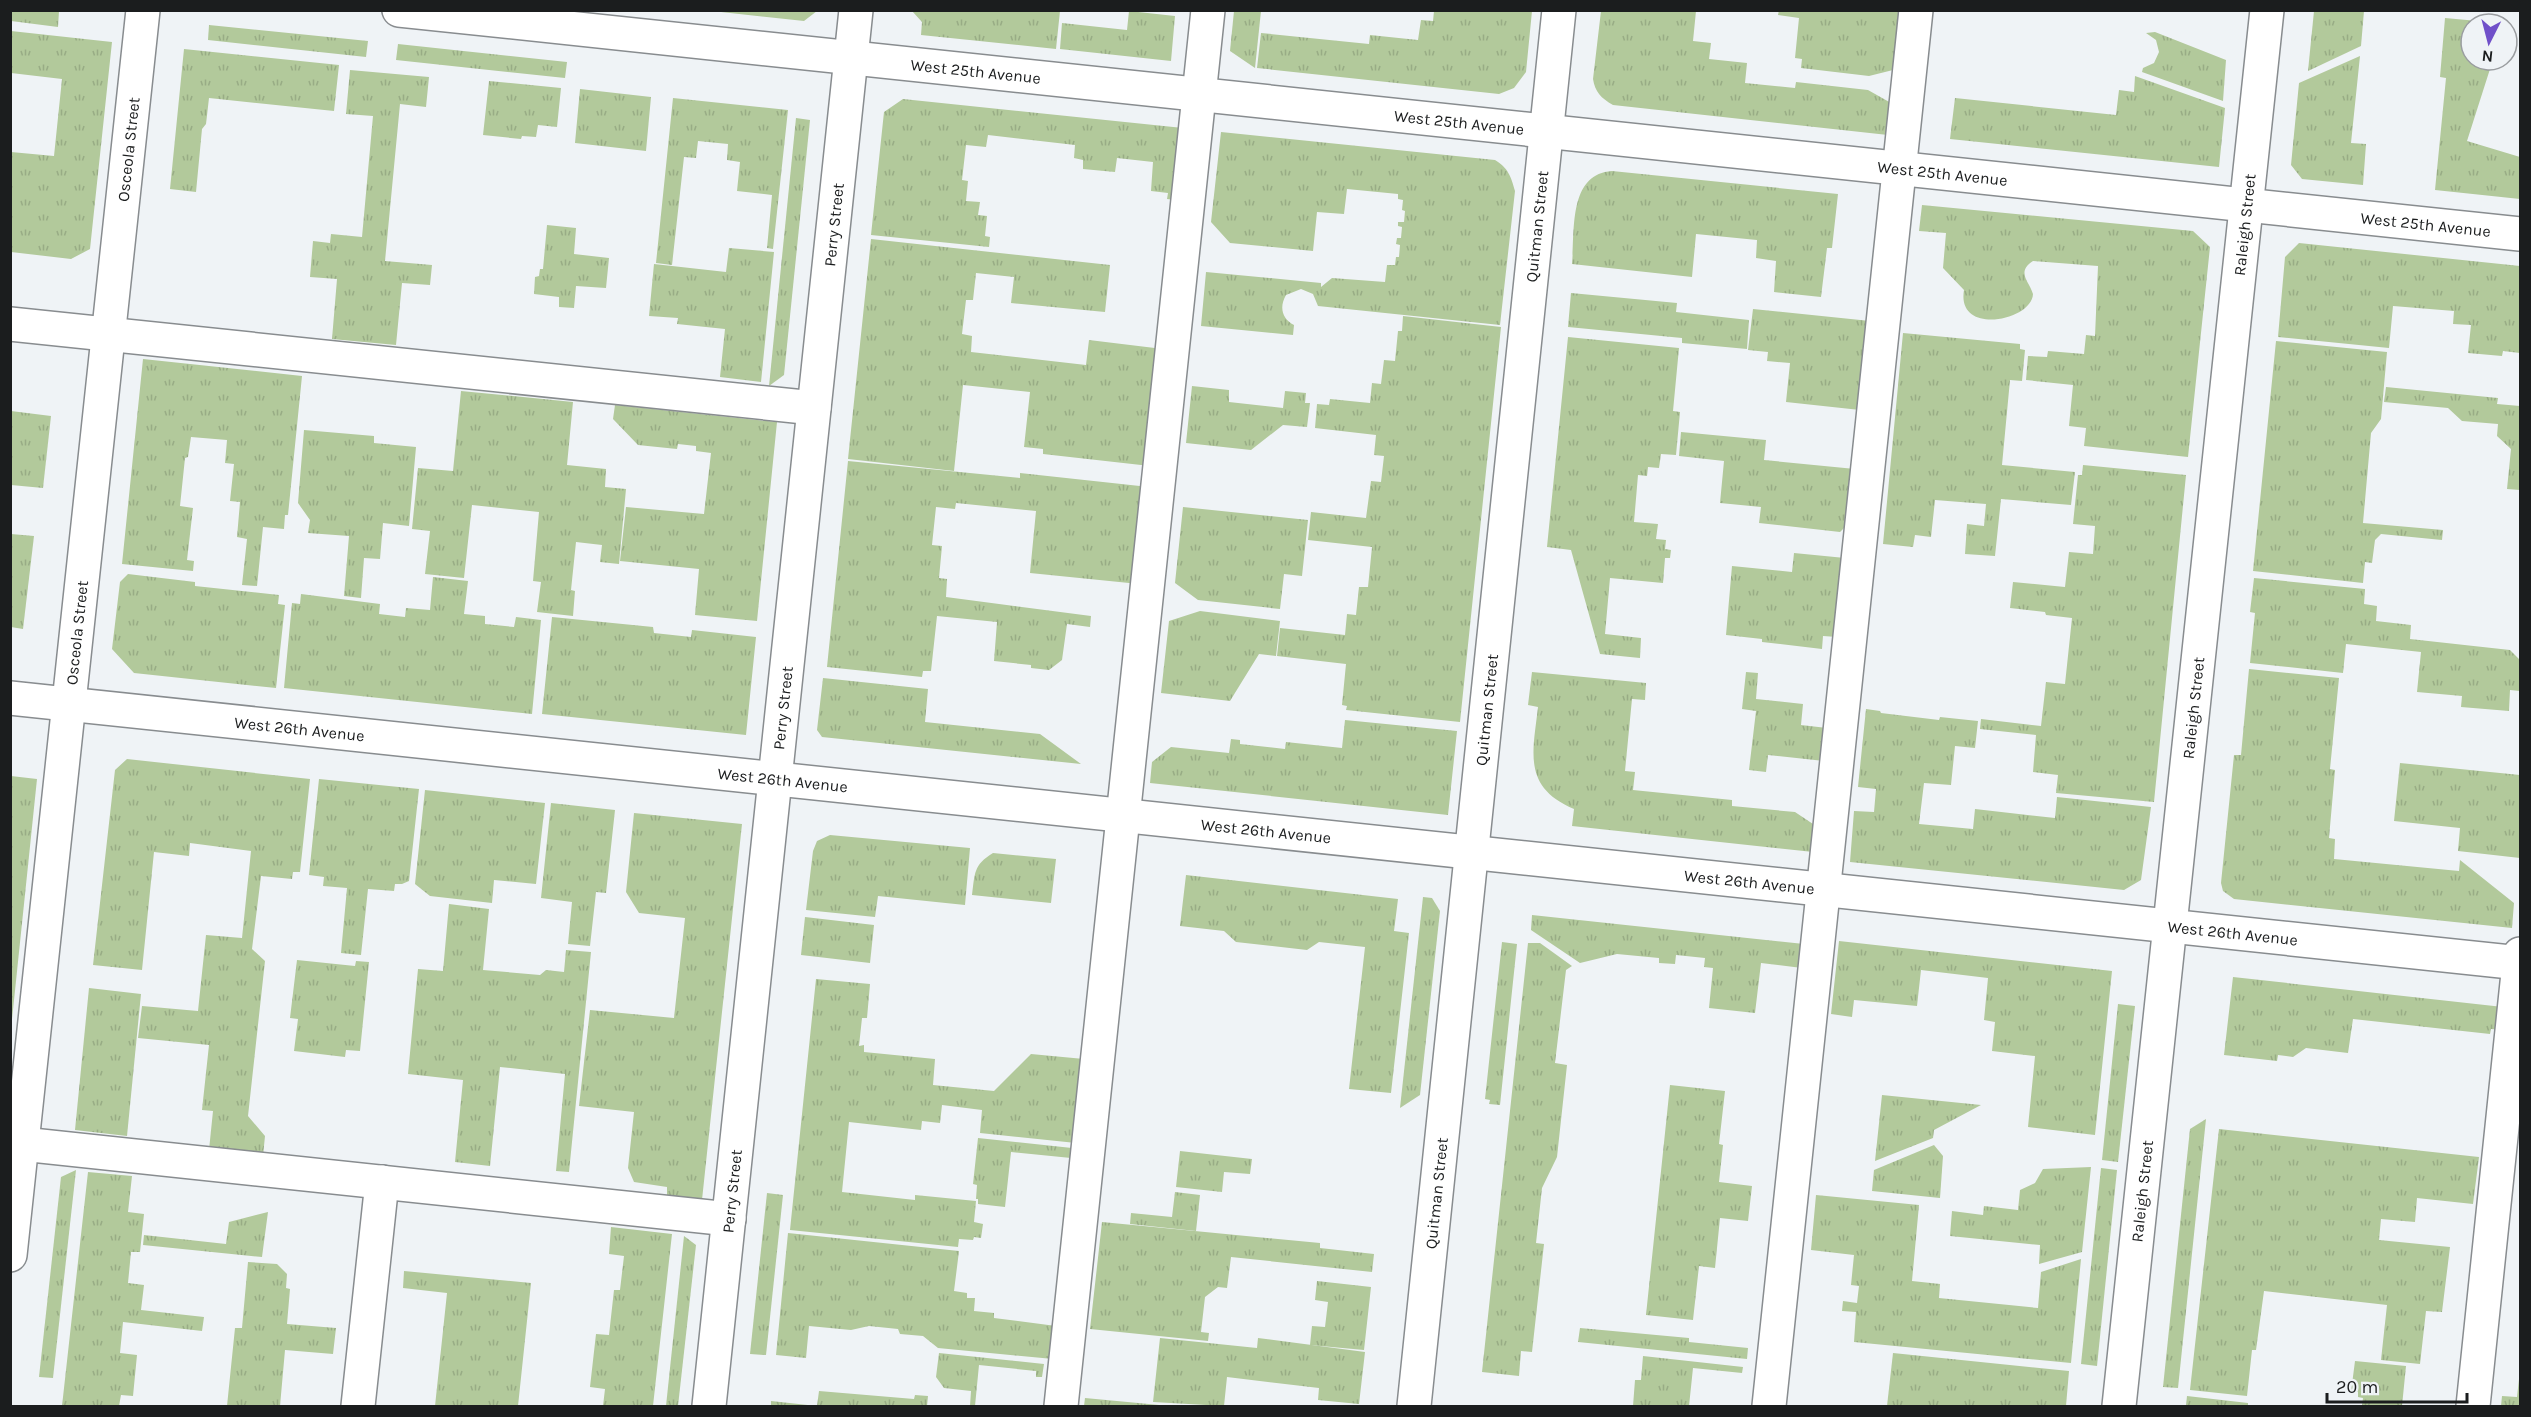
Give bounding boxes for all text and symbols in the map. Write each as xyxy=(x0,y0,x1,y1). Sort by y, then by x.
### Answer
north arrow xyxy=(2459,12,2519,72)
text: N xyxy=(2481,46,2494,66)
street label: West 25th Avenue xyxy=(910,55,1042,87)
street label: Osceola Street xyxy=(113,96,143,203)
street label: West 25th Avenue xyxy=(1393,106,1525,138)
street label: West 25th Avenue xyxy=(1876,157,2008,189)
street label: Quitman Street xyxy=(1521,170,1552,283)
street label: Raleigh Street xyxy=(2229,173,2259,277)
street label: Perry Street xyxy=(820,182,847,267)
street label: West 25th Avenue xyxy=(2360,208,2492,240)
street label: Osceola Street xyxy=(61,579,92,686)
street label: Quitman Street xyxy=(1471,653,1502,767)
street label: Raleigh Street xyxy=(2178,656,2208,760)
street label: Perry Street xyxy=(769,665,796,751)
street label: West 26th Avenue xyxy=(233,712,365,745)
street label: West 26th Avenue xyxy=(717,763,849,796)
street label: West 26th Avenue xyxy=(1200,814,1332,847)
street label: West 26th Avenue xyxy=(1683,865,1815,898)
street label: West 26th Avenue xyxy=(2167,916,2299,949)
street label: Quitman Street xyxy=(1421,1136,1451,1250)
street label: Raleigh Street xyxy=(2127,1139,2157,1243)
street label: Perry Street xyxy=(718,1148,745,1234)
scale bar xyxy=(2327,1366,2466,1404)
text: 20 m xyxy=(2336,1376,2378,1398)

